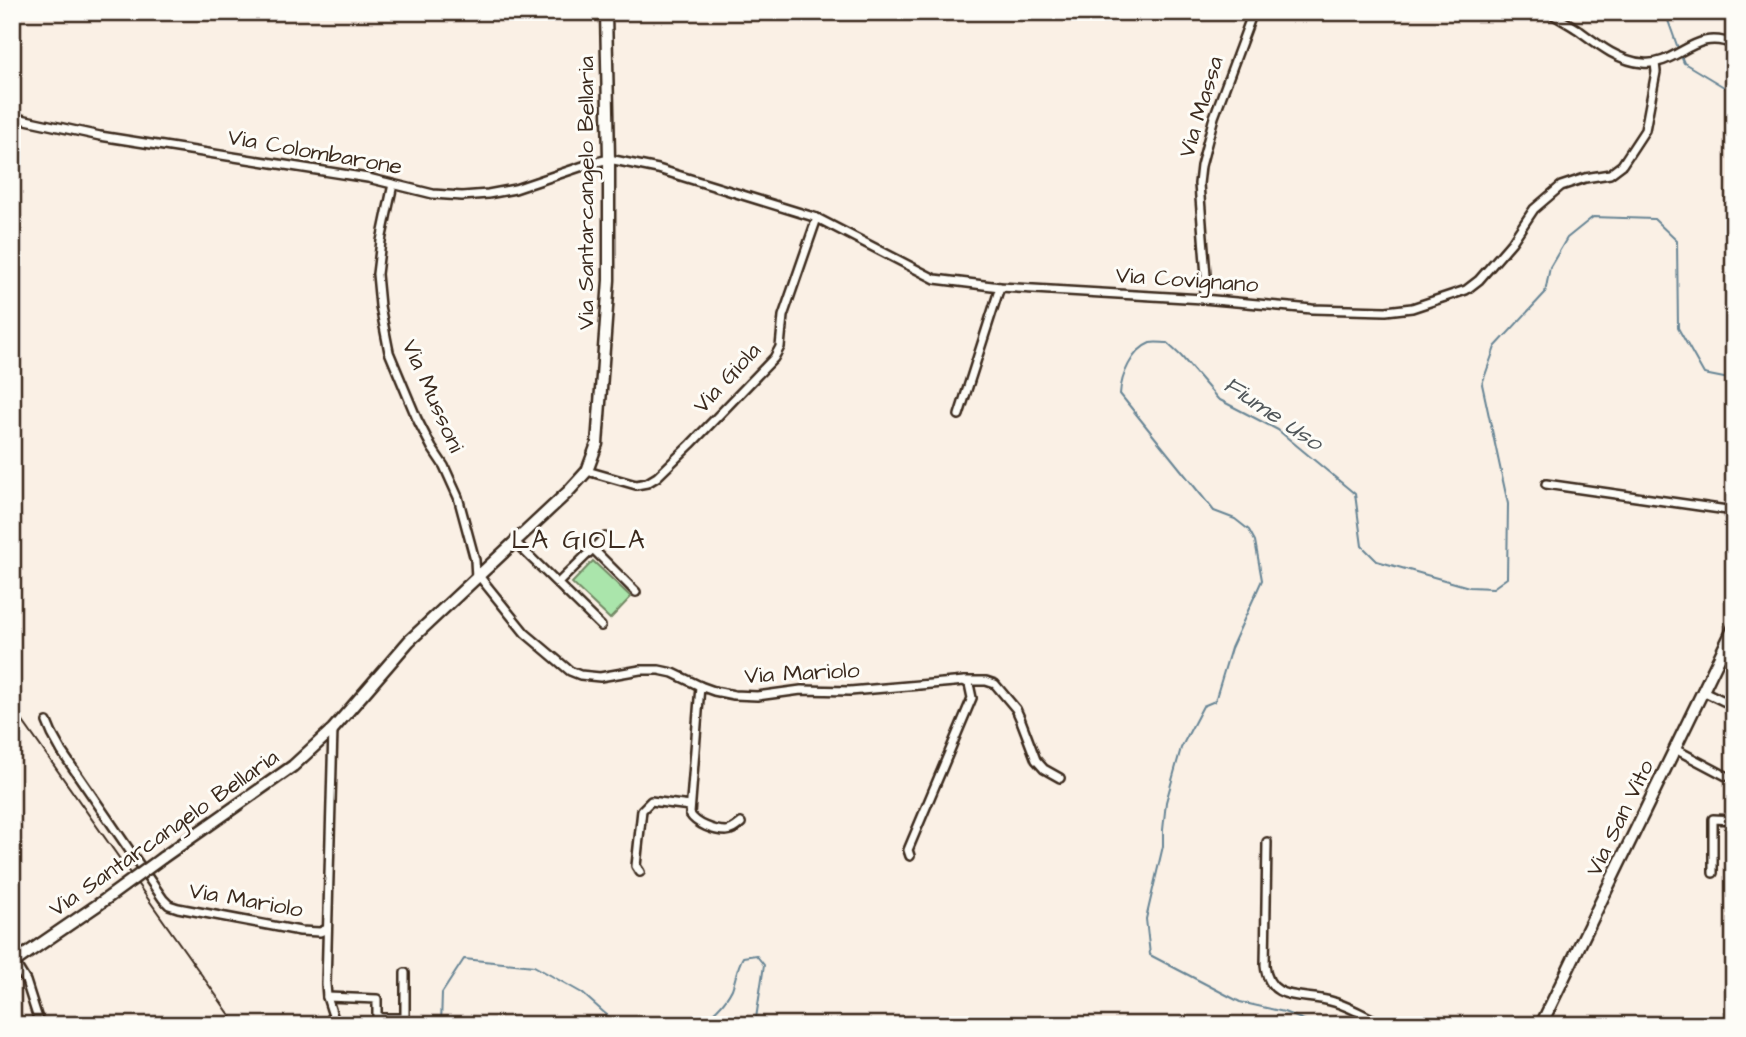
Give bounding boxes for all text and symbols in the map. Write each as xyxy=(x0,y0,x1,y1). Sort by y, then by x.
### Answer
street label: Via Massa xyxy=(1170,52,1232,162)
street label: Via Santarcangelo Bellaria xyxy=(570,56,603,330)
street label: Via Colombarone xyxy=(225,121,405,183)
street label: Via Covignano xyxy=(1115,259,1259,302)
street label: Via Mussoni xyxy=(394,334,472,458)
street label: Via Giola xyxy=(686,335,768,421)
water label: Fiume Uso xyxy=(1217,368,1330,460)
district label: LA GIOLA xyxy=(511,522,647,558)
street label: Via Mariolo xyxy=(744,654,860,692)
street label: Via Santarcangelo Bellaria xyxy=(43,741,286,925)
street label: Via San Vito xyxy=(1578,754,1662,882)
street label: Via Mariolo xyxy=(186,874,306,926)

